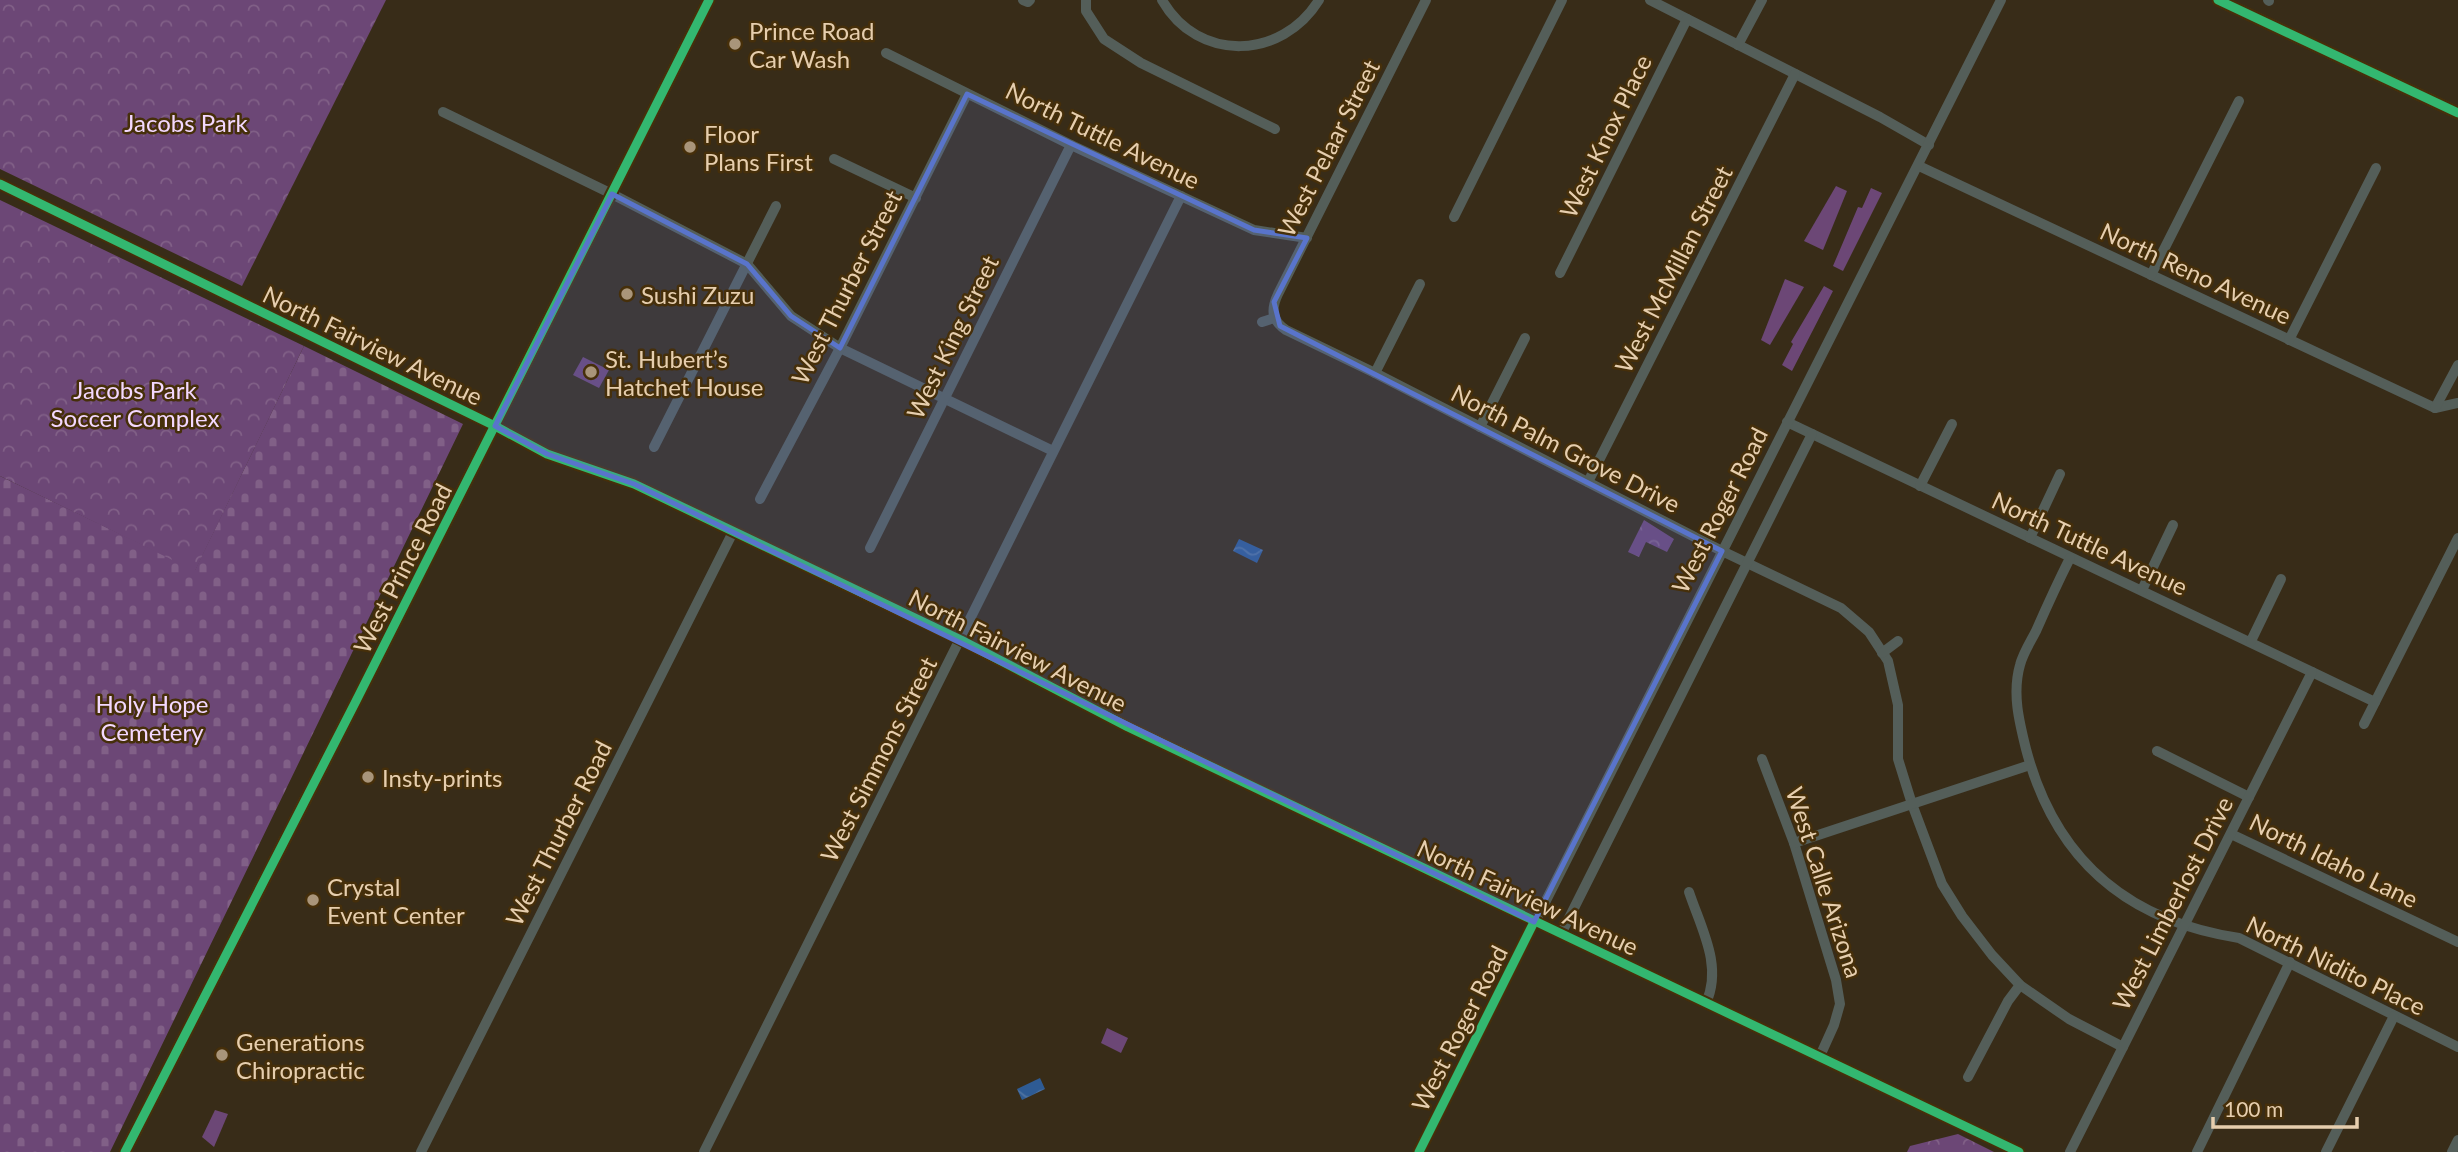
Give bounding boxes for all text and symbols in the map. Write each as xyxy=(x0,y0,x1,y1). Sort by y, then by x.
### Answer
place label: Prince Road Car Wash xyxy=(749,16,874,73)
marker: Prince Road Car Wash xyxy=(727,36,743,52)
street label: West Knox Place xyxy=(1553,50,1657,222)
street label: West Pelaar Street xyxy=(1271,54,1385,241)
street label: North Tuttle Avenue xyxy=(1001,75,1205,195)
park label: Jacobs Park xyxy=(124,108,248,137)
place label: Floor Plans First xyxy=(704,119,813,176)
marker: Floor Plans First xyxy=(682,139,698,155)
street label: West McMillan Street xyxy=(1608,160,1738,377)
street label: West Thurber Street xyxy=(785,185,908,389)
street label: North Reno Avenue xyxy=(2096,216,2296,330)
street label: West King Street xyxy=(900,250,1004,423)
street label: North Fairview Avenue xyxy=(259,279,487,411)
place label: Sushi Zuzu xyxy=(641,280,754,309)
marker: Sushi Zuzu xyxy=(619,286,635,302)
place label: St. Hubert’s Hatchet House xyxy=(605,344,763,401)
marker: St. Hubert’s Hatchet House xyxy=(583,364,599,380)
park label: Jacobs Park Soccer Complex xyxy=(51,375,219,432)
street label: North Palm Grove Drive xyxy=(1447,378,1685,518)
street label: West Roger Road xyxy=(1665,422,1773,598)
street label: West Prince Road xyxy=(347,478,457,658)
street label: North Tuttle Avenue xyxy=(1988,485,2192,601)
street label: North Fairview Avenue xyxy=(904,582,1132,718)
street label: West Simmons Street xyxy=(814,651,942,866)
park label: Holy Hope Cemetery xyxy=(96,689,208,746)
street label: West Thurber Road xyxy=(499,736,617,930)
place label: Insty-prints xyxy=(382,763,502,792)
marker: Insty-prints xyxy=(360,769,376,785)
street label: West Calle Arizona xyxy=(1780,783,1870,981)
street label: West Limberlost Drive xyxy=(2106,791,2238,1015)
street label: North Idaho Lane xyxy=(2245,807,2423,913)
street label: North Fairview Avenue xyxy=(1413,833,1643,961)
place label: Crystal Event Center xyxy=(327,872,465,929)
marker: Crystal Event Center xyxy=(305,892,321,908)
street label: North Nidito Place xyxy=(2242,909,2430,1021)
street label: West Roger Road xyxy=(1405,940,1513,1116)
place label: Generations Chiropractic xyxy=(236,1027,365,1084)
marker: Generations Chiropractic xyxy=(214,1047,230,1063)
scale bar xyxy=(2213,1086,2356,1130)
text: 100 m xyxy=(2224,1096,2283,1121)

